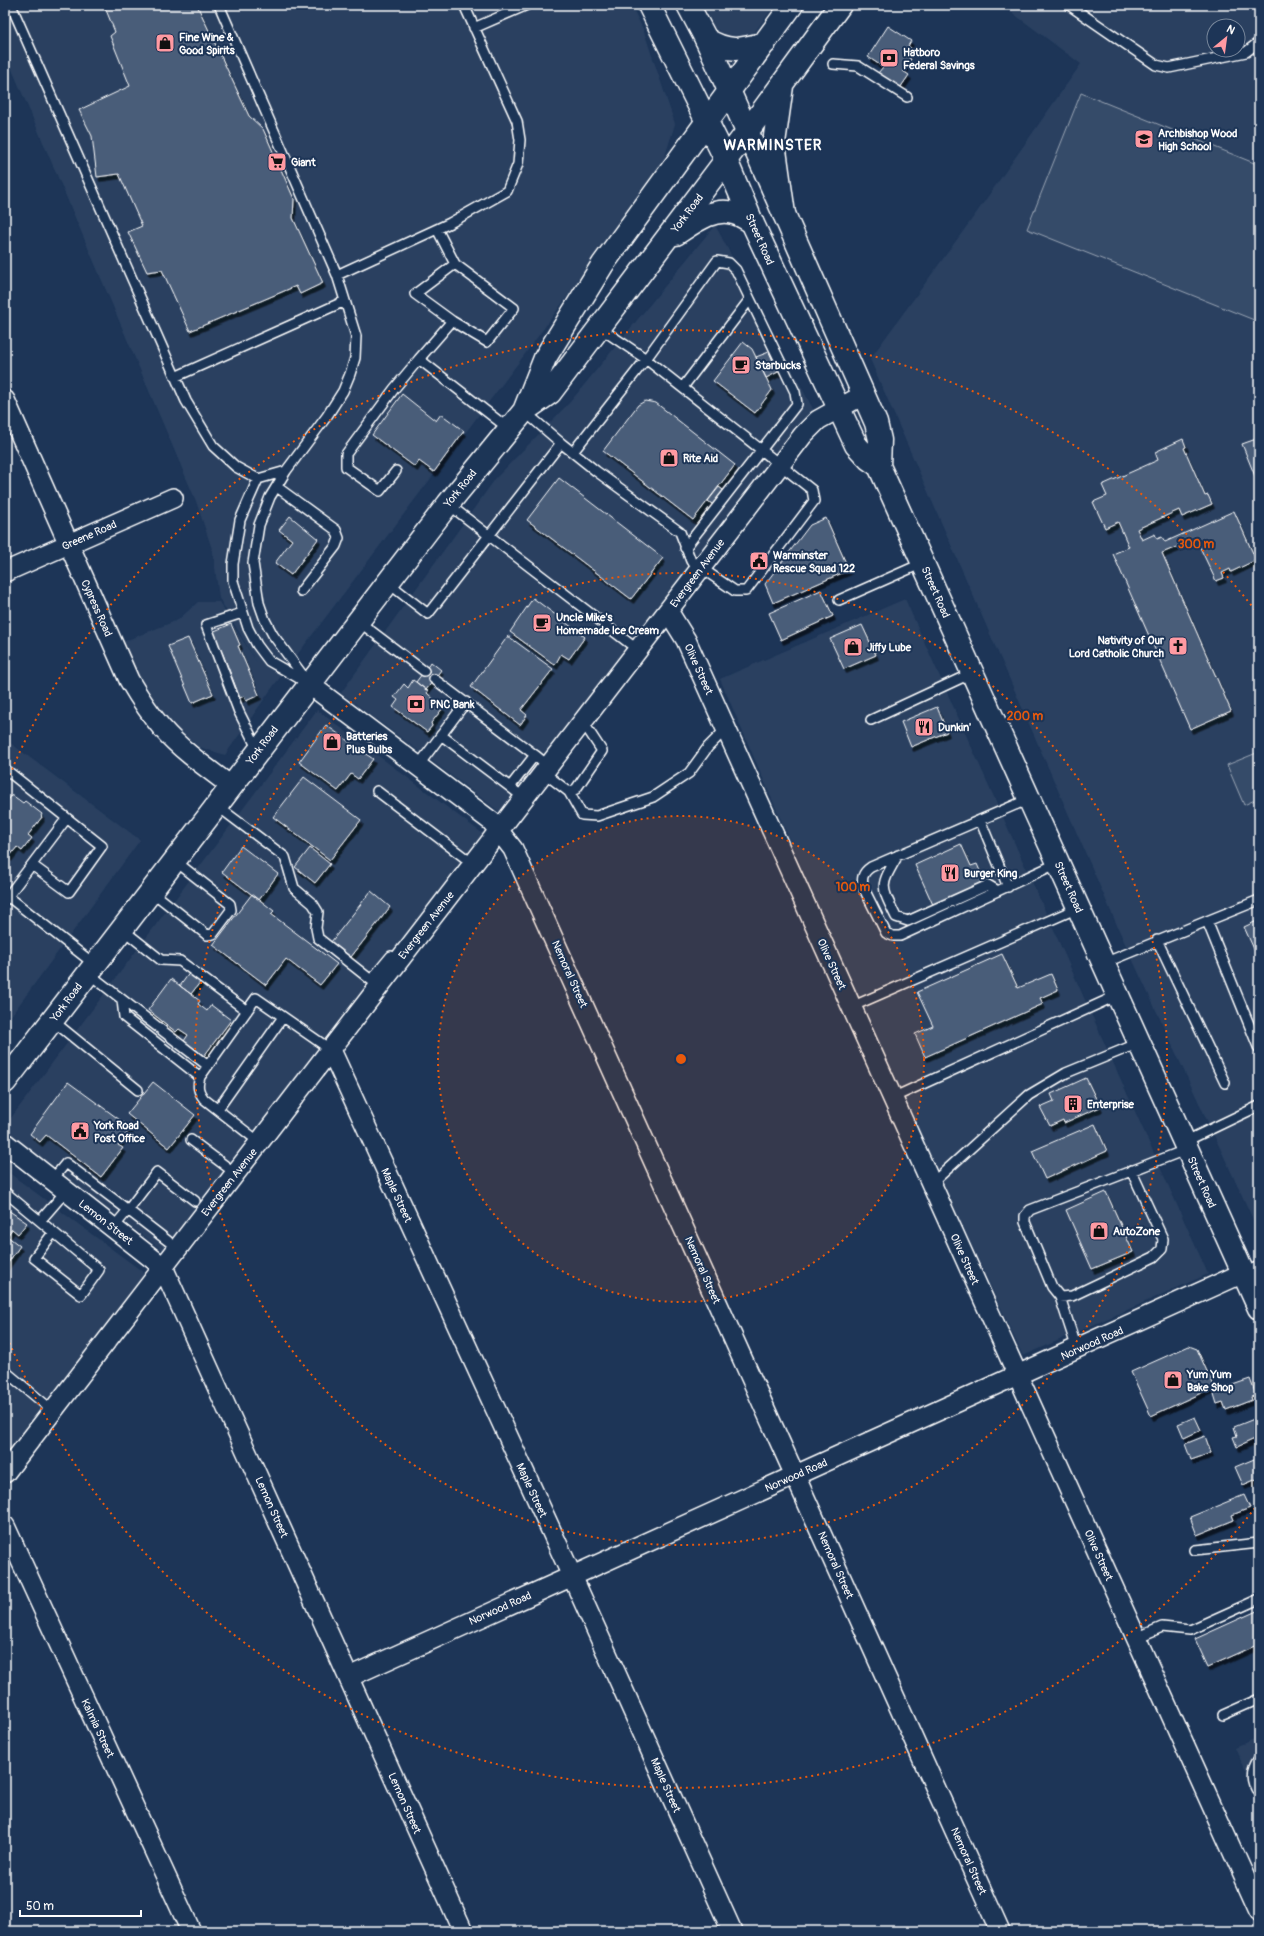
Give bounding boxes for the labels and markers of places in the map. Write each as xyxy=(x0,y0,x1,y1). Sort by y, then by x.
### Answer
place label: Fine Wine & Good Spirits xyxy=(179,31,235,57)
shop icon: Fine Wine & Good Spirits xyxy=(154,32,176,54)
place label: Hatboro Federal Savings xyxy=(903,46,975,72)
bank icon: Hatboro Federal Savings xyxy=(878,47,900,69)
place label: Archbishop Wood High School xyxy=(1158,127,1237,153)
school or university icon: Archbishop Wood High School xyxy=(1133,128,1155,150)
supermarket icon: Giant xyxy=(266,151,288,173)
place label: Giant xyxy=(291,156,316,169)
cafe icon: Starbucks xyxy=(730,354,752,376)
place label: Starbucks xyxy=(755,359,801,372)
shop icon: Rite Aid xyxy=(658,447,680,469)
place label: Rite Aid xyxy=(683,452,718,465)
place label: Warminster Rescue Squad 122 xyxy=(773,549,855,575)
public building icon: Warminster Rescue Squad 122 xyxy=(748,550,770,572)
place label: Uncle Mike's Homemade Ice Cream xyxy=(556,611,659,637)
cafe icon: Uncle Mike's Homemade Ice Cream xyxy=(531,612,553,634)
place label: Nativity of Our Lord Catholic Church xyxy=(1069,634,1165,660)
church icon: Nativity of Our Lord Catholic Church xyxy=(1167,635,1189,657)
shop icon: Jiffy Lube xyxy=(842,636,864,658)
place label: Jiffy Lube xyxy=(867,641,912,654)
bank icon: PNC Bank xyxy=(405,693,427,715)
place label: PNC Bank xyxy=(430,698,475,711)
restaurant icon: Dunkin' xyxy=(913,716,935,738)
place label: Dunkin' xyxy=(938,721,971,734)
place label: Batteries Plus Bulbs xyxy=(346,730,392,756)
shop icon: Batteries Plus Bulbs xyxy=(321,731,343,753)
restaurant icon: Burger King xyxy=(939,862,961,884)
place label: Burger King xyxy=(964,867,1018,880)
centre of rings xyxy=(674,1052,688,1066)
building icon: Enterprise xyxy=(1062,1093,1084,1115)
place label: Enterprise xyxy=(1087,1098,1135,1111)
place label: York Road Post Office xyxy=(93,1119,145,1145)
public building icon: York Road Post Office xyxy=(69,1120,91,1142)
shop icon: AutoZone xyxy=(1088,1220,1110,1242)
place label: AutoZone xyxy=(1113,1225,1161,1238)
place label: Yum Yum Bake Shop xyxy=(1186,1368,1234,1394)
shop icon: Yum Yum Bake Shop xyxy=(1162,1369,1184,1391)

